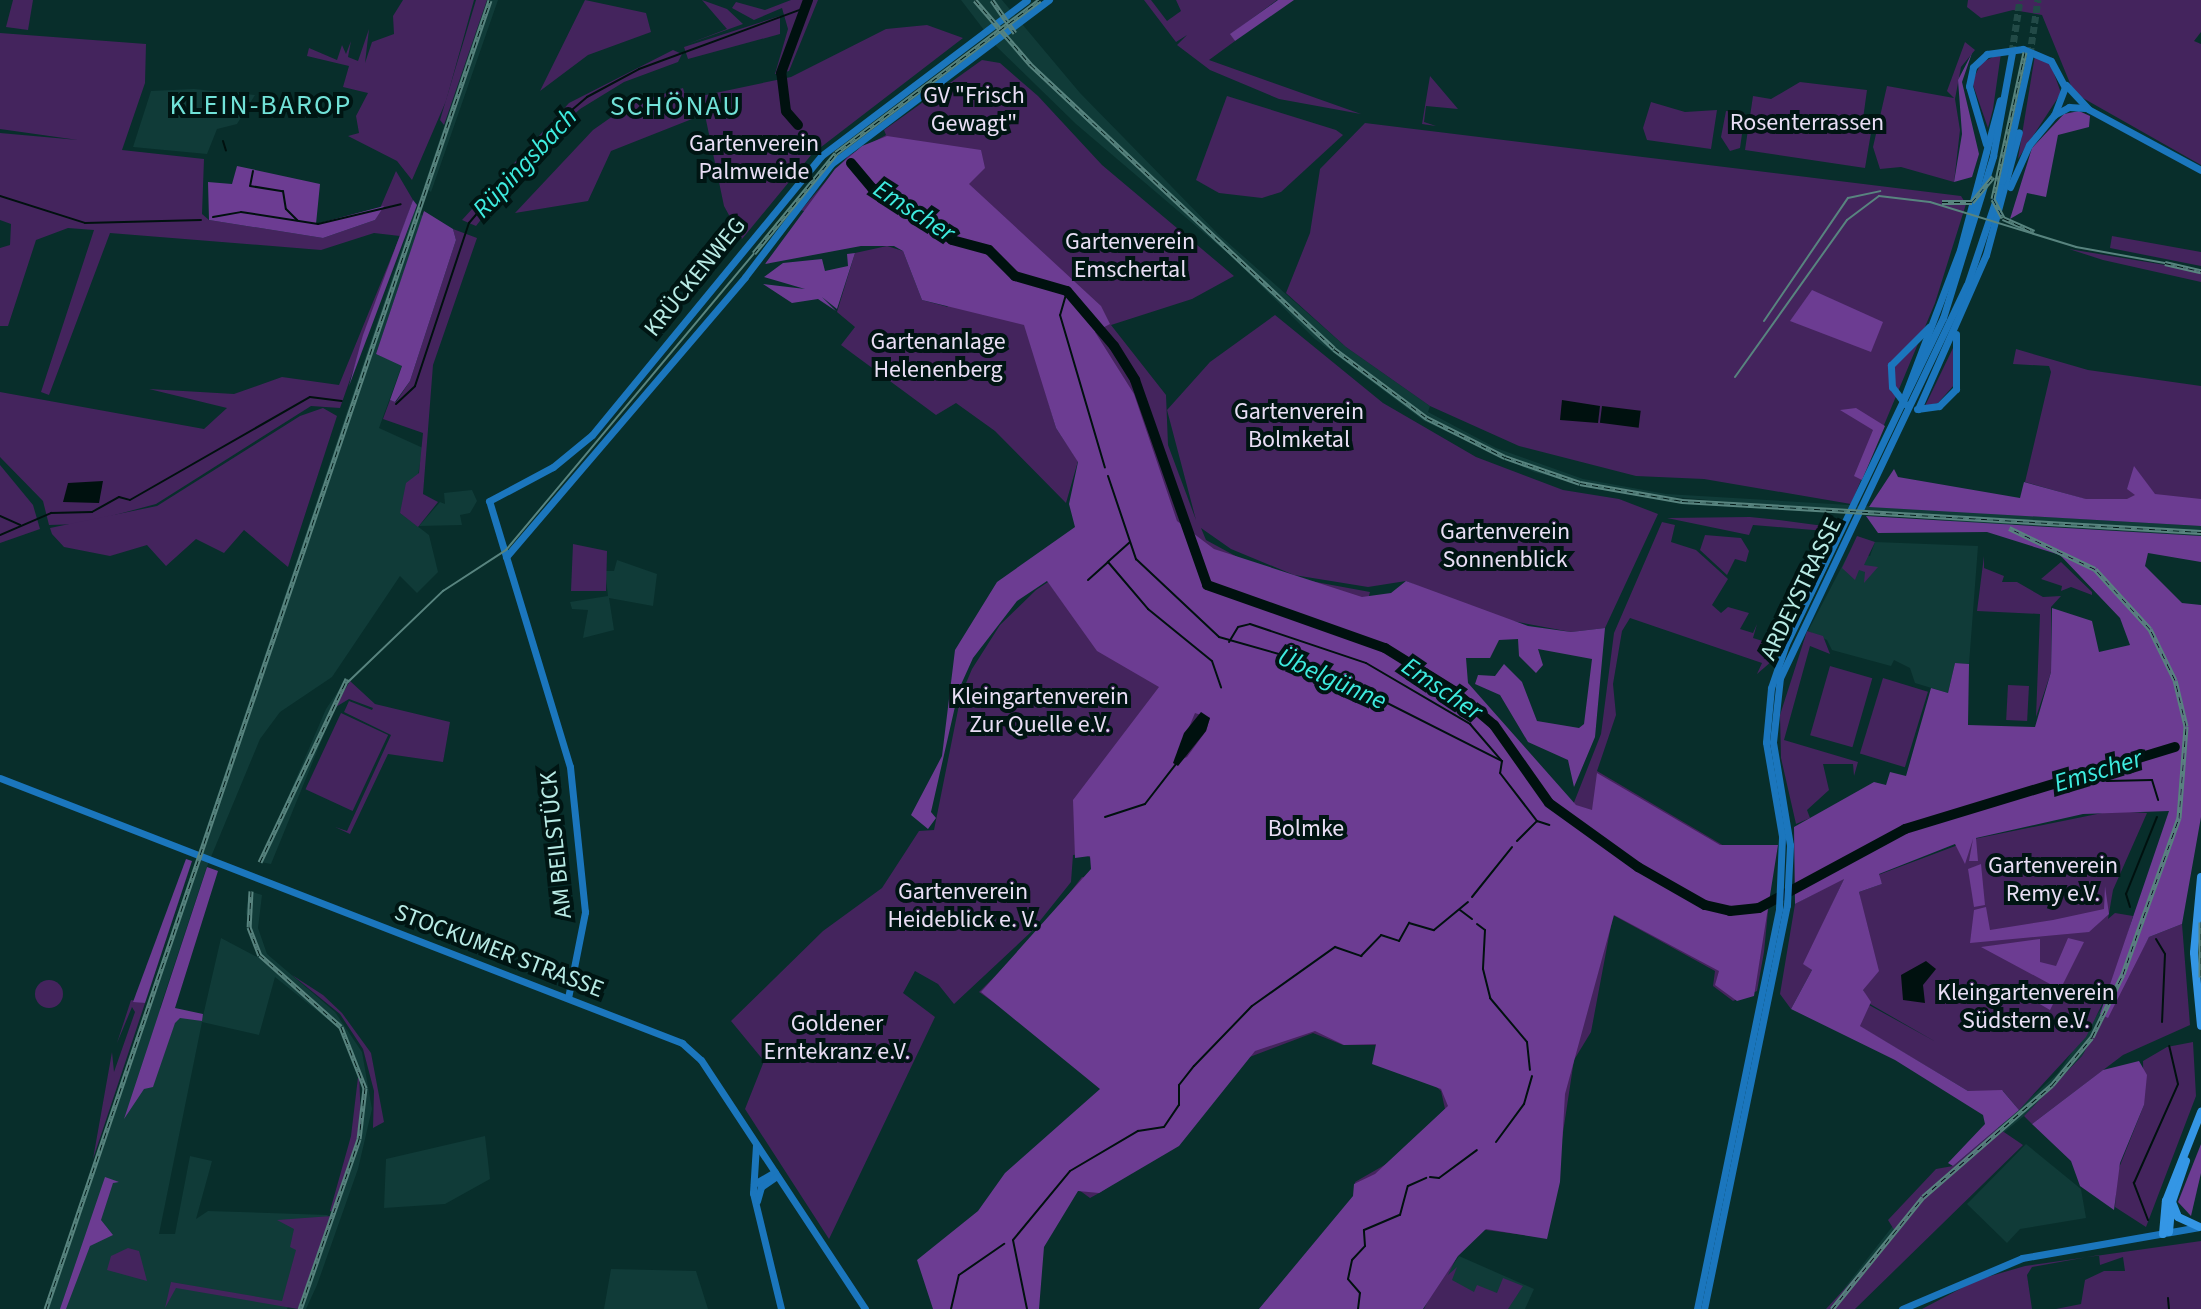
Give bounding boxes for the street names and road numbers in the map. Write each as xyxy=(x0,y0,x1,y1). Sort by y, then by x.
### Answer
street label: KRÜCKENWEG xyxy=(638,212,752,342)
street label: ARDEYSTRASSE xyxy=(1754,513,1848,665)
street label: AM BEILSTÜCK xyxy=(534,770,578,920)
street label: STOCKUMER STRASSE xyxy=(390,898,608,1004)

